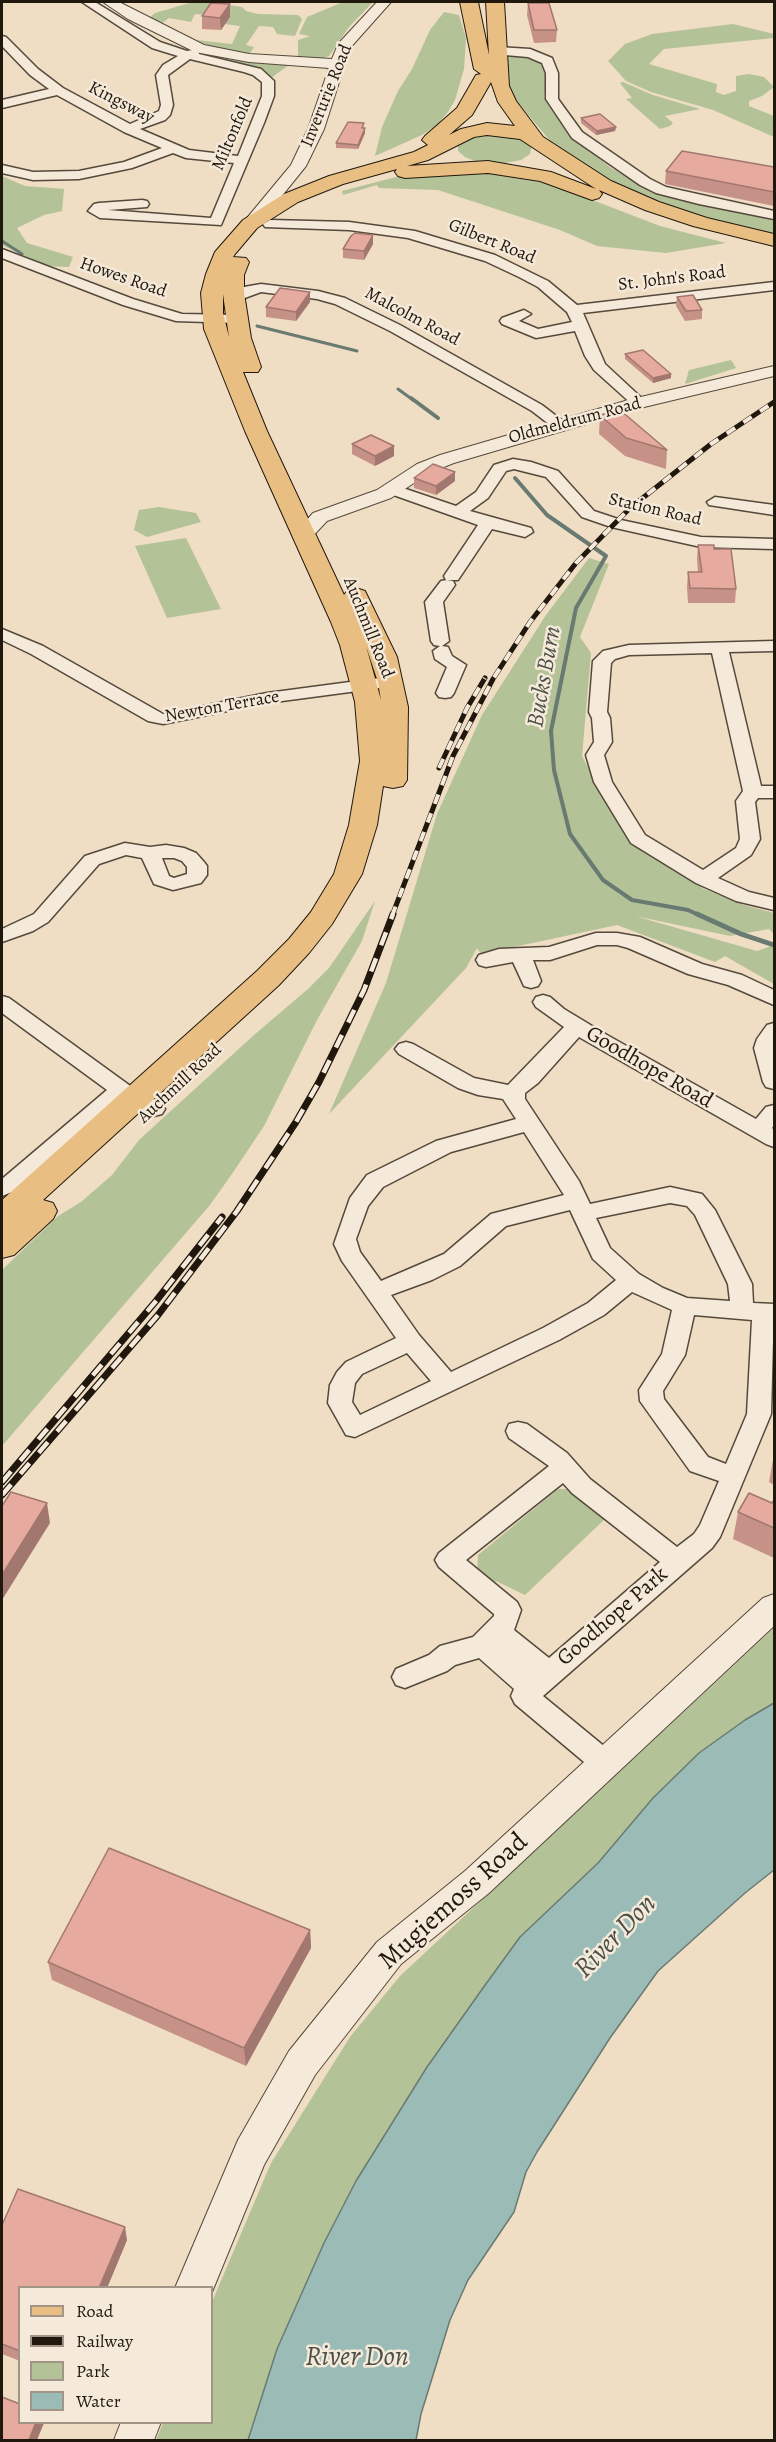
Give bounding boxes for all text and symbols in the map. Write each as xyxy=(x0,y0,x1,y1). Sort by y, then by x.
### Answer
street label: Inverurie Road xyxy=(297,41,357,151)
street label: Kingsway xyxy=(84,77,158,129)
street label: Miltonfold xyxy=(208,94,258,174)
street label: Gilbert Road xyxy=(445,215,539,269)
street label: Howes Road xyxy=(77,253,169,303)
street label: St. John's Road xyxy=(617,262,727,296)
street label: Malcolm Road xyxy=(361,283,463,351)
street label: Oldmeldrum Road xyxy=(506,393,644,449)
street label: Station Road xyxy=(606,489,704,531)
street label: Auchmill Road xyxy=(338,574,398,682)
water label: Bucks Burn xyxy=(522,624,568,730)
street label: Newton Terrace xyxy=(163,686,281,728)
street label: Goodhope Road xyxy=(581,1021,717,1115)
street label: Auchmill Road xyxy=(134,1040,226,1128)
street label: Goodhope Park xyxy=(552,1562,674,1672)
street label: Mugiemoss Road xyxy=(373,1827,535,1977)
water label: River Don xyxy=(568,1888,664,1986)
legend xyxy=(18,2286,213,2424)
text: Road xyxy=(76,2299,113,2323)
text: Railway xyxy=(76,2329,133,2353)
water label: River Don xyxy=(305,2341,409,2375)
text: Park xyxy=(76,2359,110,2383)
text: Water xyxy=(76,2389,121,2413)

